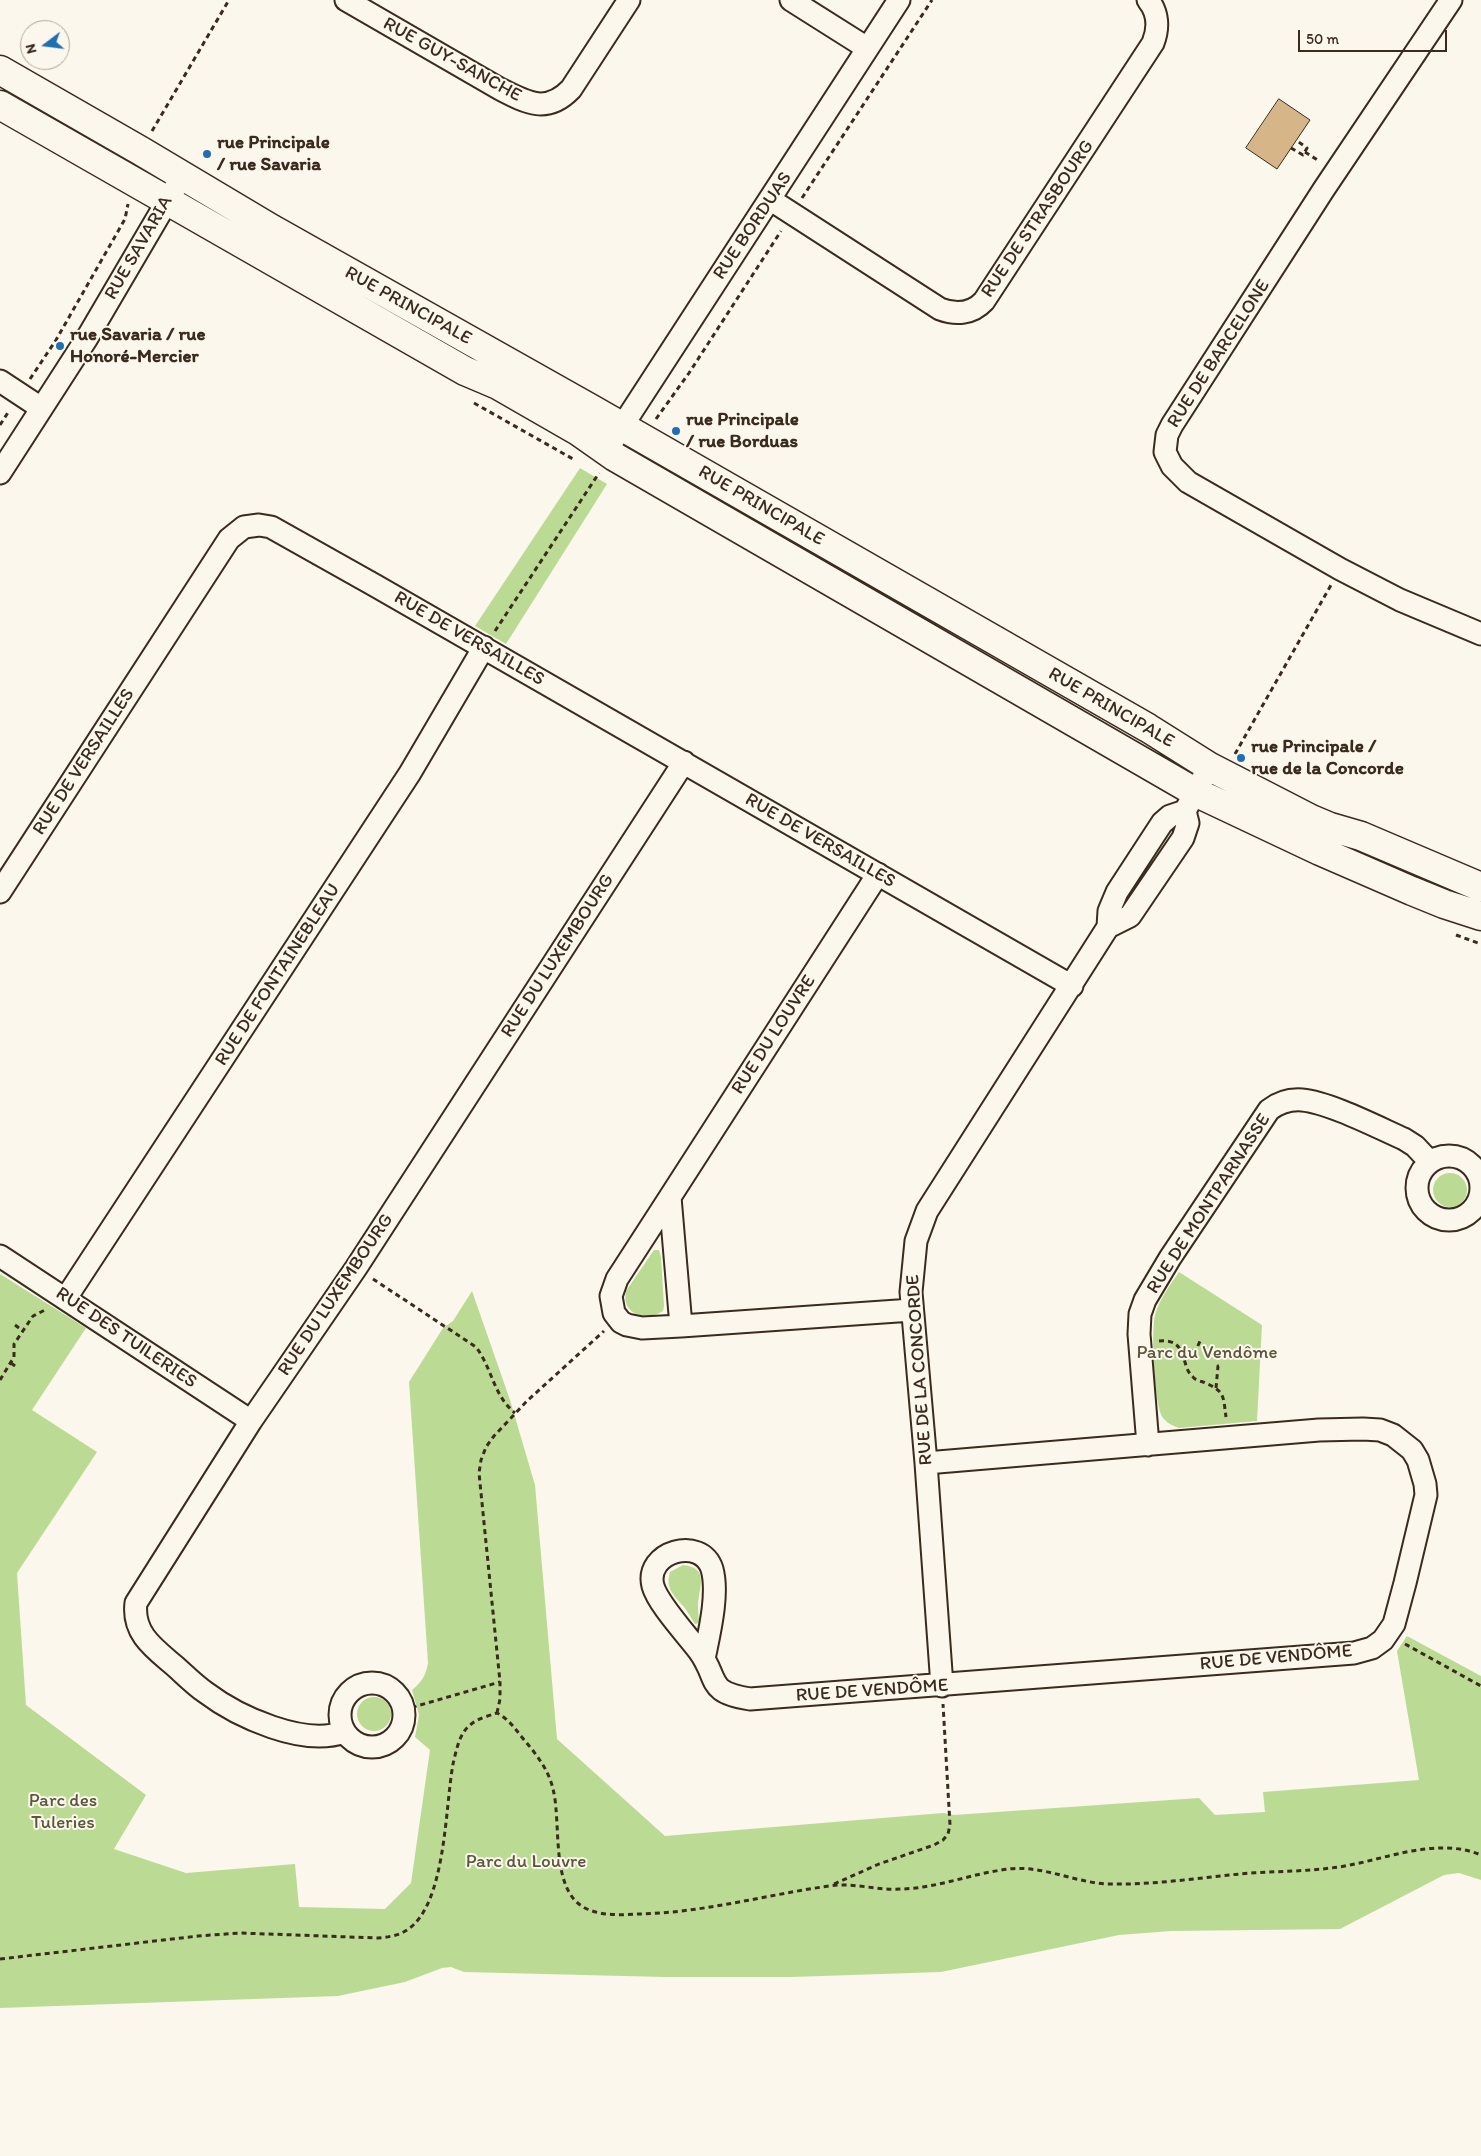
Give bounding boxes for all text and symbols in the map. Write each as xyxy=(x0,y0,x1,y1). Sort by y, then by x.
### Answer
street label: RUE GUY-SANCHE xyxy=(379,13,525,107)
north arrow xyxy=(20,20,70,70)
scale bar xyxy=(1301,20,1450,52)
text: 50 m xyxy=(1306,30,1339,48)
text: N xyxy=(22,42,40,56)
place label: rue Principale / rue Savaria xyxy=(217,132,330,176)
street label: RUE DE STRASBOURG xyxy=(977,136,1099,302)
marker: rue Principale / rue Savaria xyxy=(201,148,213,160)
street label: RUE BORDUAS xyxy=(709,168,797,284)
street label: RUE SAVARIA xyxy=(100,192,178,304)
street label: RUE PRINCIPALE xyxy=(340,262,476,350)
street label: RUE DE BARCELONE xyxy=(1163,276,1275,432)
place label: rue Savaria / rue Honoré-Mercier xyxy=(70,324,205,368)
marker: rue Savaria / rue Honoré-Mercier xyxy=(54,340,66,352)
place label: rue Principale / rue Borduas xyxy=(686,409,799,453)
marker: rue Principale / rue Borduas xyxy=(670,425,682,437)
street label: RUE PRINCIPALE xyxy=(694,461,828,551)
street label: RUE DE VERSAILLES xyxy=(390,587,548,691)
street label: RUE PRINCIPALE xyxy=(1044,663,1178,753)
street label: RUE DE VERSAILLES xyxy=(28,684,140,840)
place label: rue Principale / rue de la Concorde xyxy=(1251,736,1404,780)
marker: rue Principale / rue de la Concorde xyxy=(1235,752,1247,764)
street label: RUE DE VERSAILLES xyxy=(741,789,899,893)
street label: RUE DU LUXEMBOURG xyxy=(497,870,619,1042)
street label: RUE DE FONTAINEBLEAU xyxy=(211,880,345,1070)
street label: RUE DU LOUVRE xyxy=(727,971,821,1099)
street label: RUE DE MONTPARNASSE xyxy=(1142,1110,1276,1298)
street label: RUE DU LUXEMBOURG xyxy=(273,1210,399,1380)
street label: RUE DE LA CONCORDE xyxy=(902,1274,938,1466)
street label: RUE DES TUILERIES xyxy=(51,1282,201,1394)
park label: Parc du Vendôme xyxy=(1137,1342,1277,1364)
street label: RUE DE VENDÔME xyxy=(1199,1640,1353,1676)
street label: RUE DE VENDÔME xyxy=(795,1674,949,1708)
park label: Parc des Tuleries xyxy=(29,1790,97,1834)
park label: Parc du Louvre xyxy=(466,1851,586,1873)

